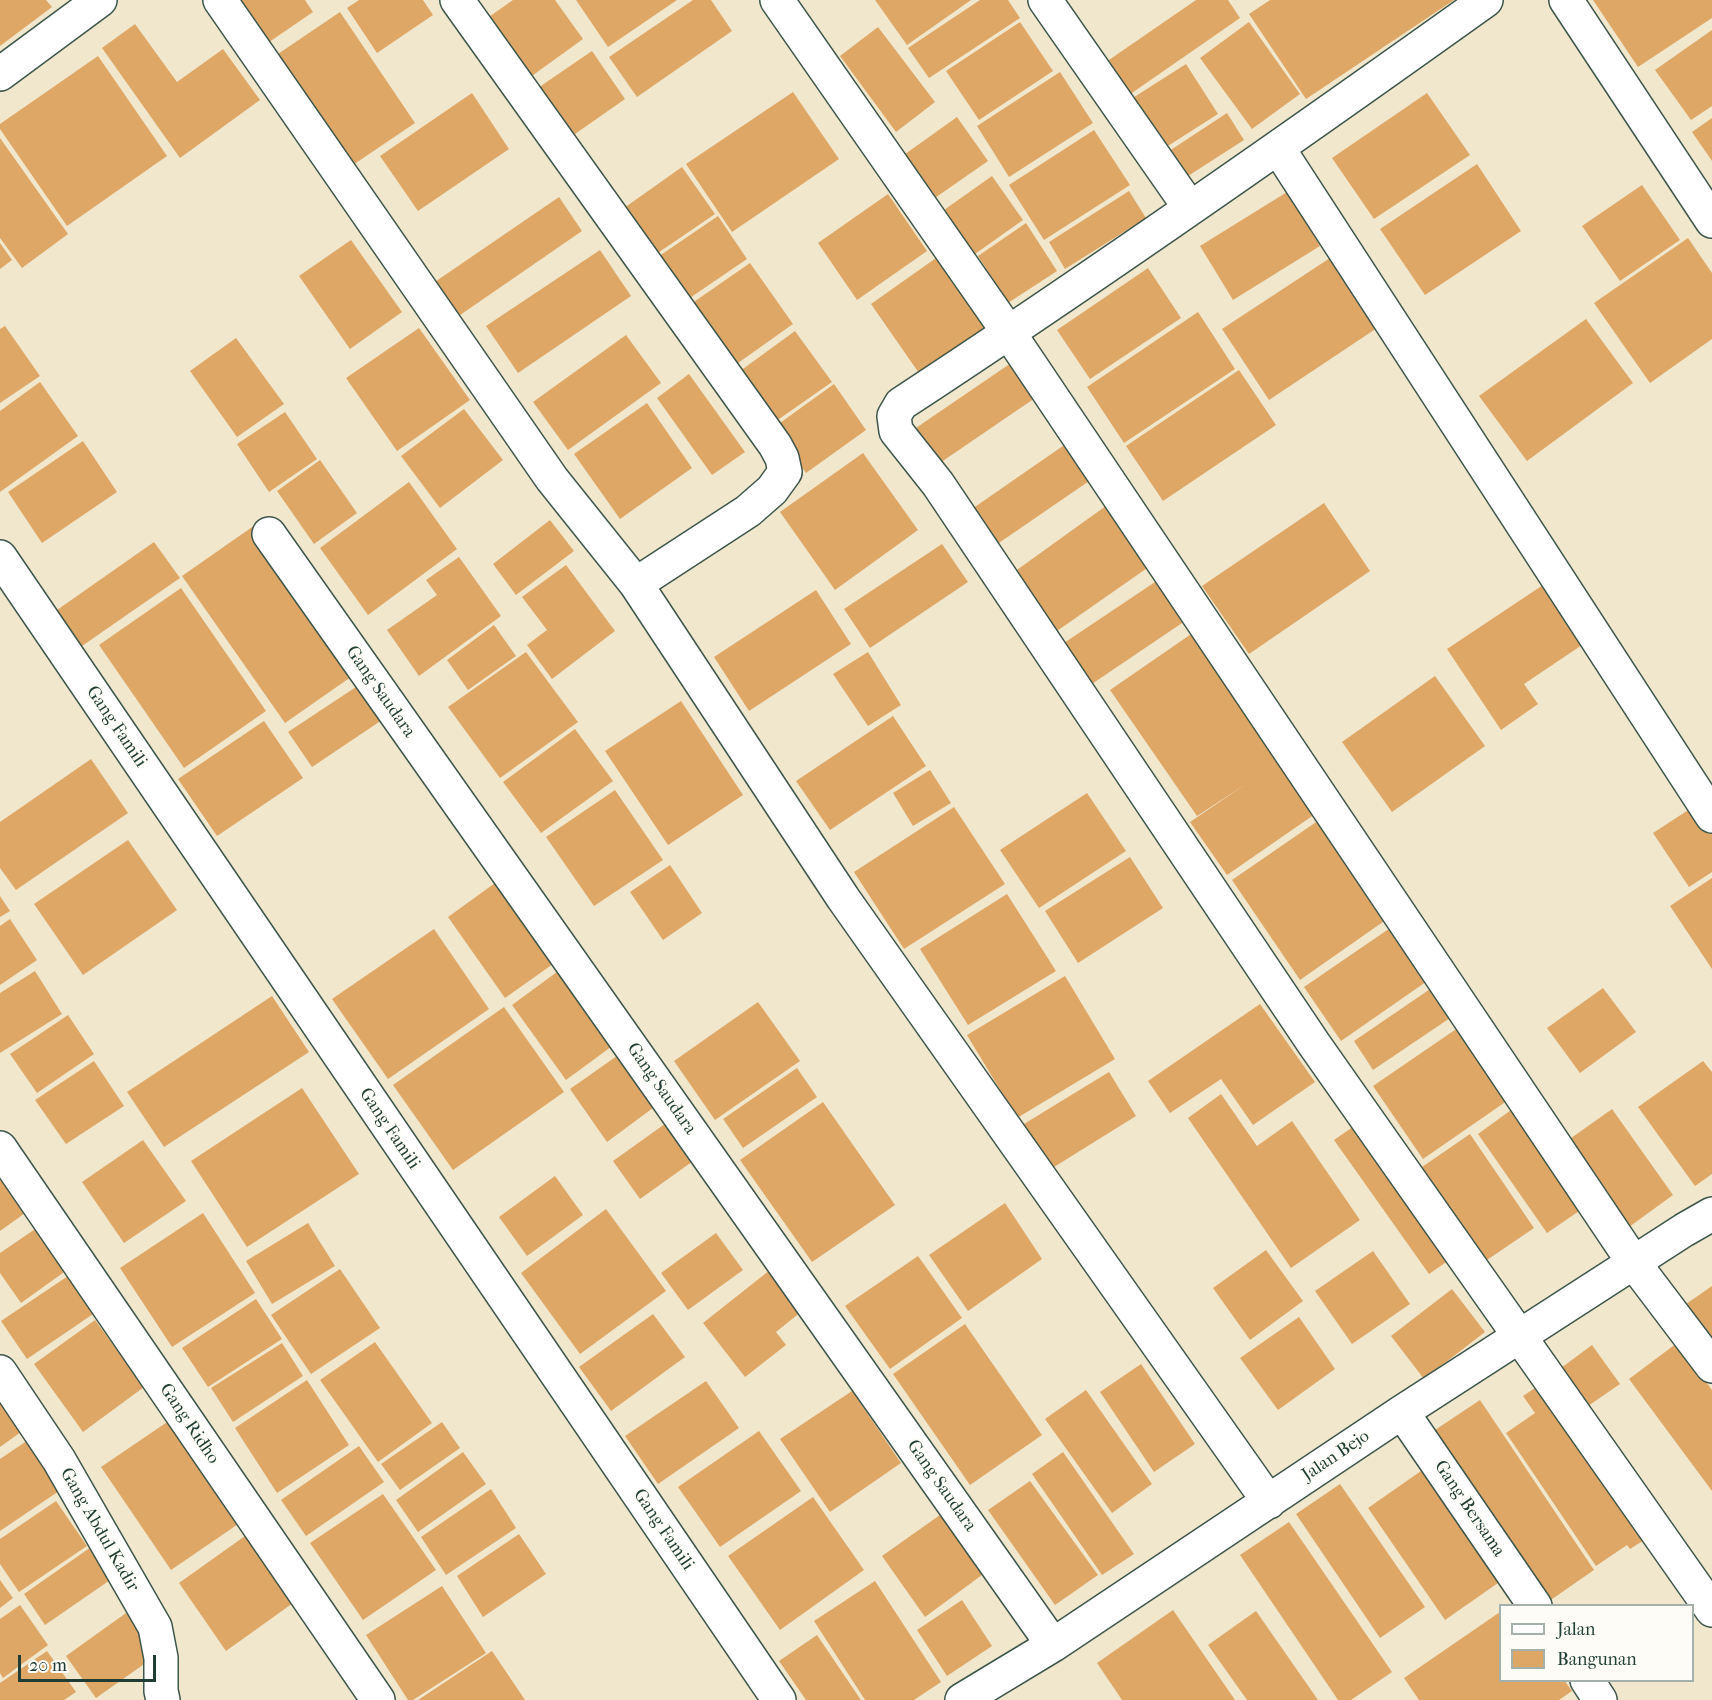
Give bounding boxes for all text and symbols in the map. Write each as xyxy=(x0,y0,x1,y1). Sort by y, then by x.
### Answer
street label: Gang Saudara xyxy=(341,642,419,742)
street label: Gang Famili xyxy=(81,682,151,772)
street label: Gang Saudara xyxy=(622,1039,700,1139)
street label: Gang Famili xyxy=(354,1084,424,1174)
street label: Gang Ridho xyxy=(154,1380,224,1468)
street label: Jalan Bejo xyxy=(1298,1426,1374,1486)
street label: Gang Saudara xyxy=(902,1436,980,1536)
street label: Gang Bersama xyxy=(1429,1457,1509,1561)
street label: Gang Abdul Kadir xyxy=(55,1464,143,1596)
street label: Gang Famili xyxy=(628,1485,698,1575)
legend xyxy=(1499,1604,1694,1682)
text: Jalan xyxy=(1557,1619,1595,1640)
scale bar xyxy=(21,1643,159,1681)
text: Bangunan xyxy=(1557,1649,1637,1670)
text: 20 m xyxy=(29,1655,67,1676)

